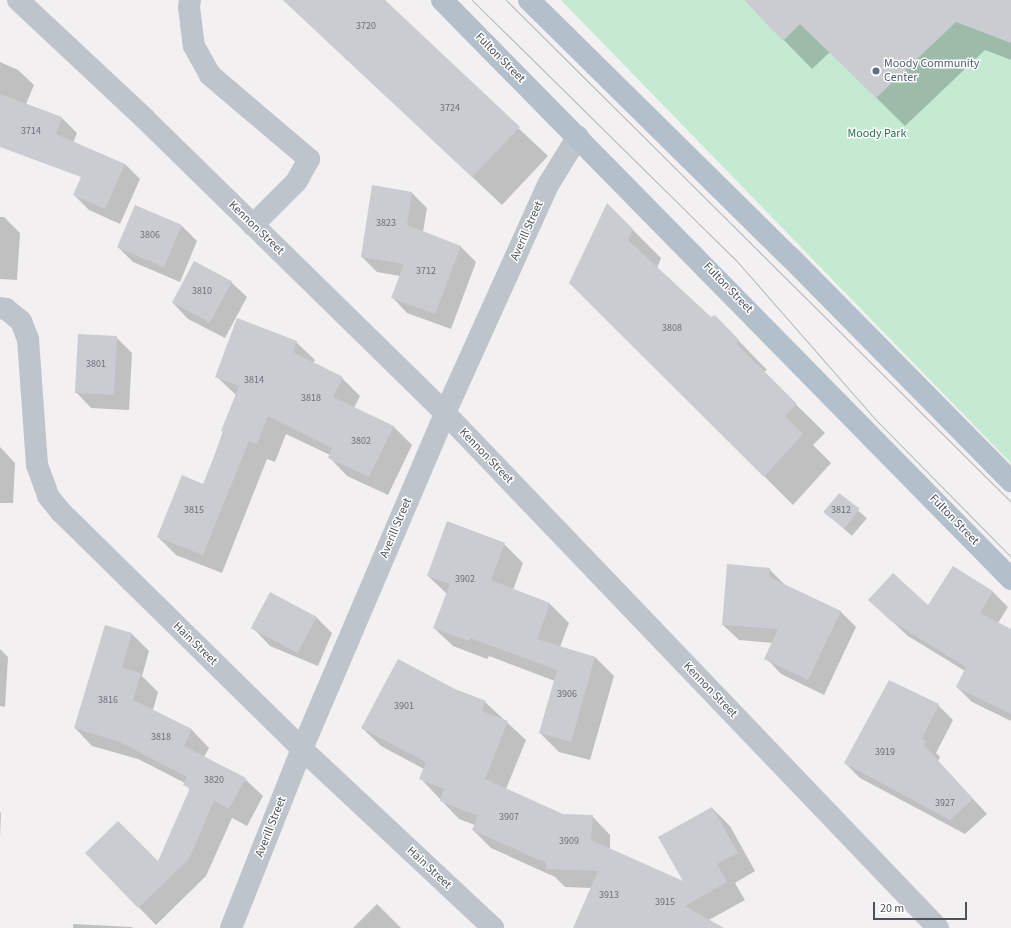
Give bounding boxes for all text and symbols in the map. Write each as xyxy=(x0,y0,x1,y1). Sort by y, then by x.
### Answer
house number: 3720 xyxy=(356,21,376,33)
street label: Fulton Street xyxy=(472,30,528,86)
place label: Moody Community Center xyxy=(884,57,979,85)
marker: Moody Community Center xyxy=(871,66,881,76)
house number: 3724 xyxy=(440,103,460,115)
house number: 3714 xyxy=(21,126,41,138)
park label: Moody Park xyxy=(848,127,906,141)
street label: Kennon Street xyxy=(225,198,287,258)
street label: Averill Street xyxy=(507,199,547,263)
house number: 3823 xyxy=(376,218,396,230)
house number: 3806 xyxy=(140,230,160,242)
street label: Fulton Street xyxy=(700,260,756,316)
house number: 3712 xyxy=(416,266,436,278)
house number: 3810 xyxy=(192,286,212,298)
house number: 3808 xyxy=(662,323,682,335)
house number: 3801 xyxy=(86,359,106,371)
house number: 3814 xyxy=(244,375,264,387)
house number: 3818 xyxy=(301,393,321,405)
street label: Kennon Street xyxy=(456,425,516,487)
house number: 3802 xyxy=(351,436,371,448)
street label: Fulton Street xyxy=(926,492,982,548)
street label: Averill Street xyxy=(377,496,415,560)
house number: 3815 xyxy=(184,505,204,517)
house number: 3812 xyxy=(831,505,851,517)
house number: 3902 xyxy=(455,574,475,586)
street label: Hain Street xyxy=(170,619,220,669)
street label: Kennon Street xyxy=(680,659,740,721)
house number: 3906 xyxy=(557,689,577,701)
house number: 3816 xyxy=(98,695,118,707)
house number: 3901 xyxy=(394,701,414,713)
house number: 3818 xyxy=(151,732,171,744)
house number: 3919 xyxy=(875,747,895,759)
house number: 3820 xyxy=(204,775,224,787)
street label: Averill Street xyxy=(252,795,290,859)
house number: 3927 xyxy=(935,798,955,810)
house number: 3907 xyxy=(499,812,519,824)
house number: 3909 xyxy=(559,836,579,848)
street label: Hain Street xyxy=(404,844,454,892)
house number: 3913 xyxy=(599,890,619,902)
scale bar xyxy=(875,894,969,920)
house number: 3915 xyxy=(655,897,675,909)
text: 20 m xyxy=(880,900,904,917)

